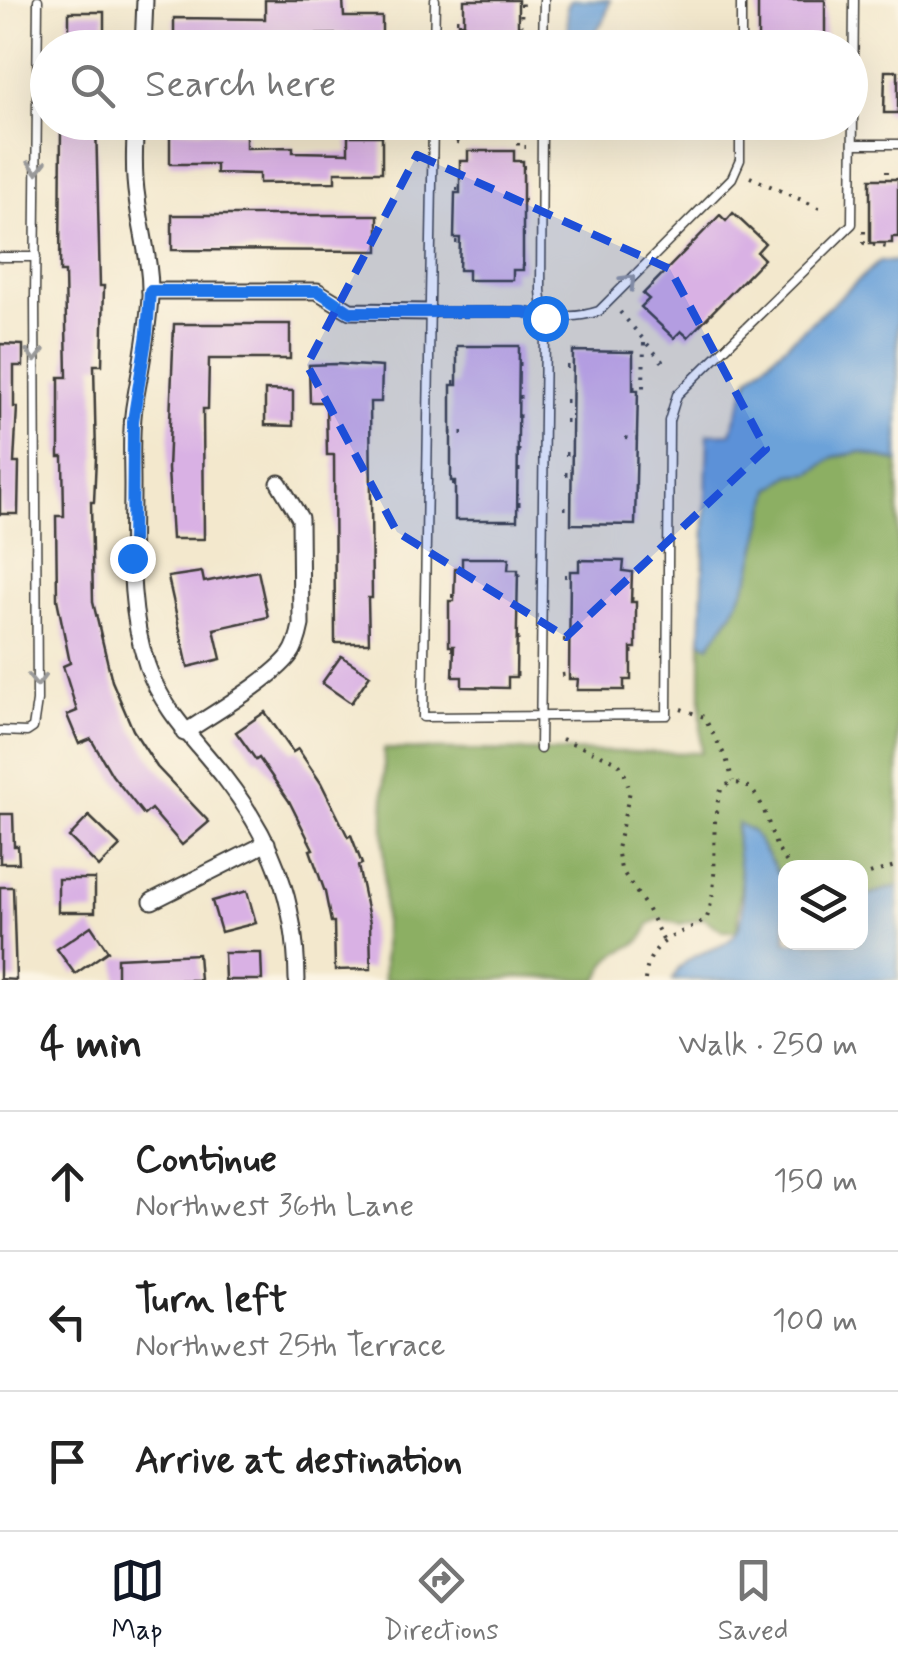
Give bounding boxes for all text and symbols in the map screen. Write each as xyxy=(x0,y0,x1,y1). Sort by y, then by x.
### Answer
search box xyxy=(30,30,868,140)
icon: search xyxy=(65,58,120,113)
text: Search here xyxy=(145,61,336,110)
one-way arrow xyxy=(26,160,48,176)
one-way arrow xyxy=(617,275,635,293)
route start xyxy=(523,296,569,342)
one-way arrow xyxy=(24,348,46,363)
route end xyxy=(110,536,156,582)
one-way arrow xyxy=(26,672,47,688)
map controls xyxy=(778,860,868,950)
button: layers xyxy=(778,860,868,950)
text: 4 min xyxy=(40,1018,142,1073)
text: Walk · 250 m xyxy=(678,1024,858,1066)
text: Continue xyxy=(135,1136,277,1185)
icon: ahead xyxy=(40,1154,95,1209)
text: 150 m xyxy=(773,1160,858,1202)
text: Northwest 36th Lane xyxy=(135,1185,414,1227)
text: Turn left xyxy=(135,1276,287,1325)
icon: left xyxy=(40,1294,95,1349)
text: 100 m xyxy=(772,1300,858,1342)
text: Northwest 25th Terrace xyxy=(135,1325,446,1367)
icon: arrive xyxy=(40,1434,95,1489)
text: Arrive at destination xyxy=(135,1437,462,1486)
tab: Map xyxy=(110,1553,165,1650)
tab: Directions xyxy=(384,1553,499,1650)
tab: Saved xyxy=(718,1553,788,1650)

